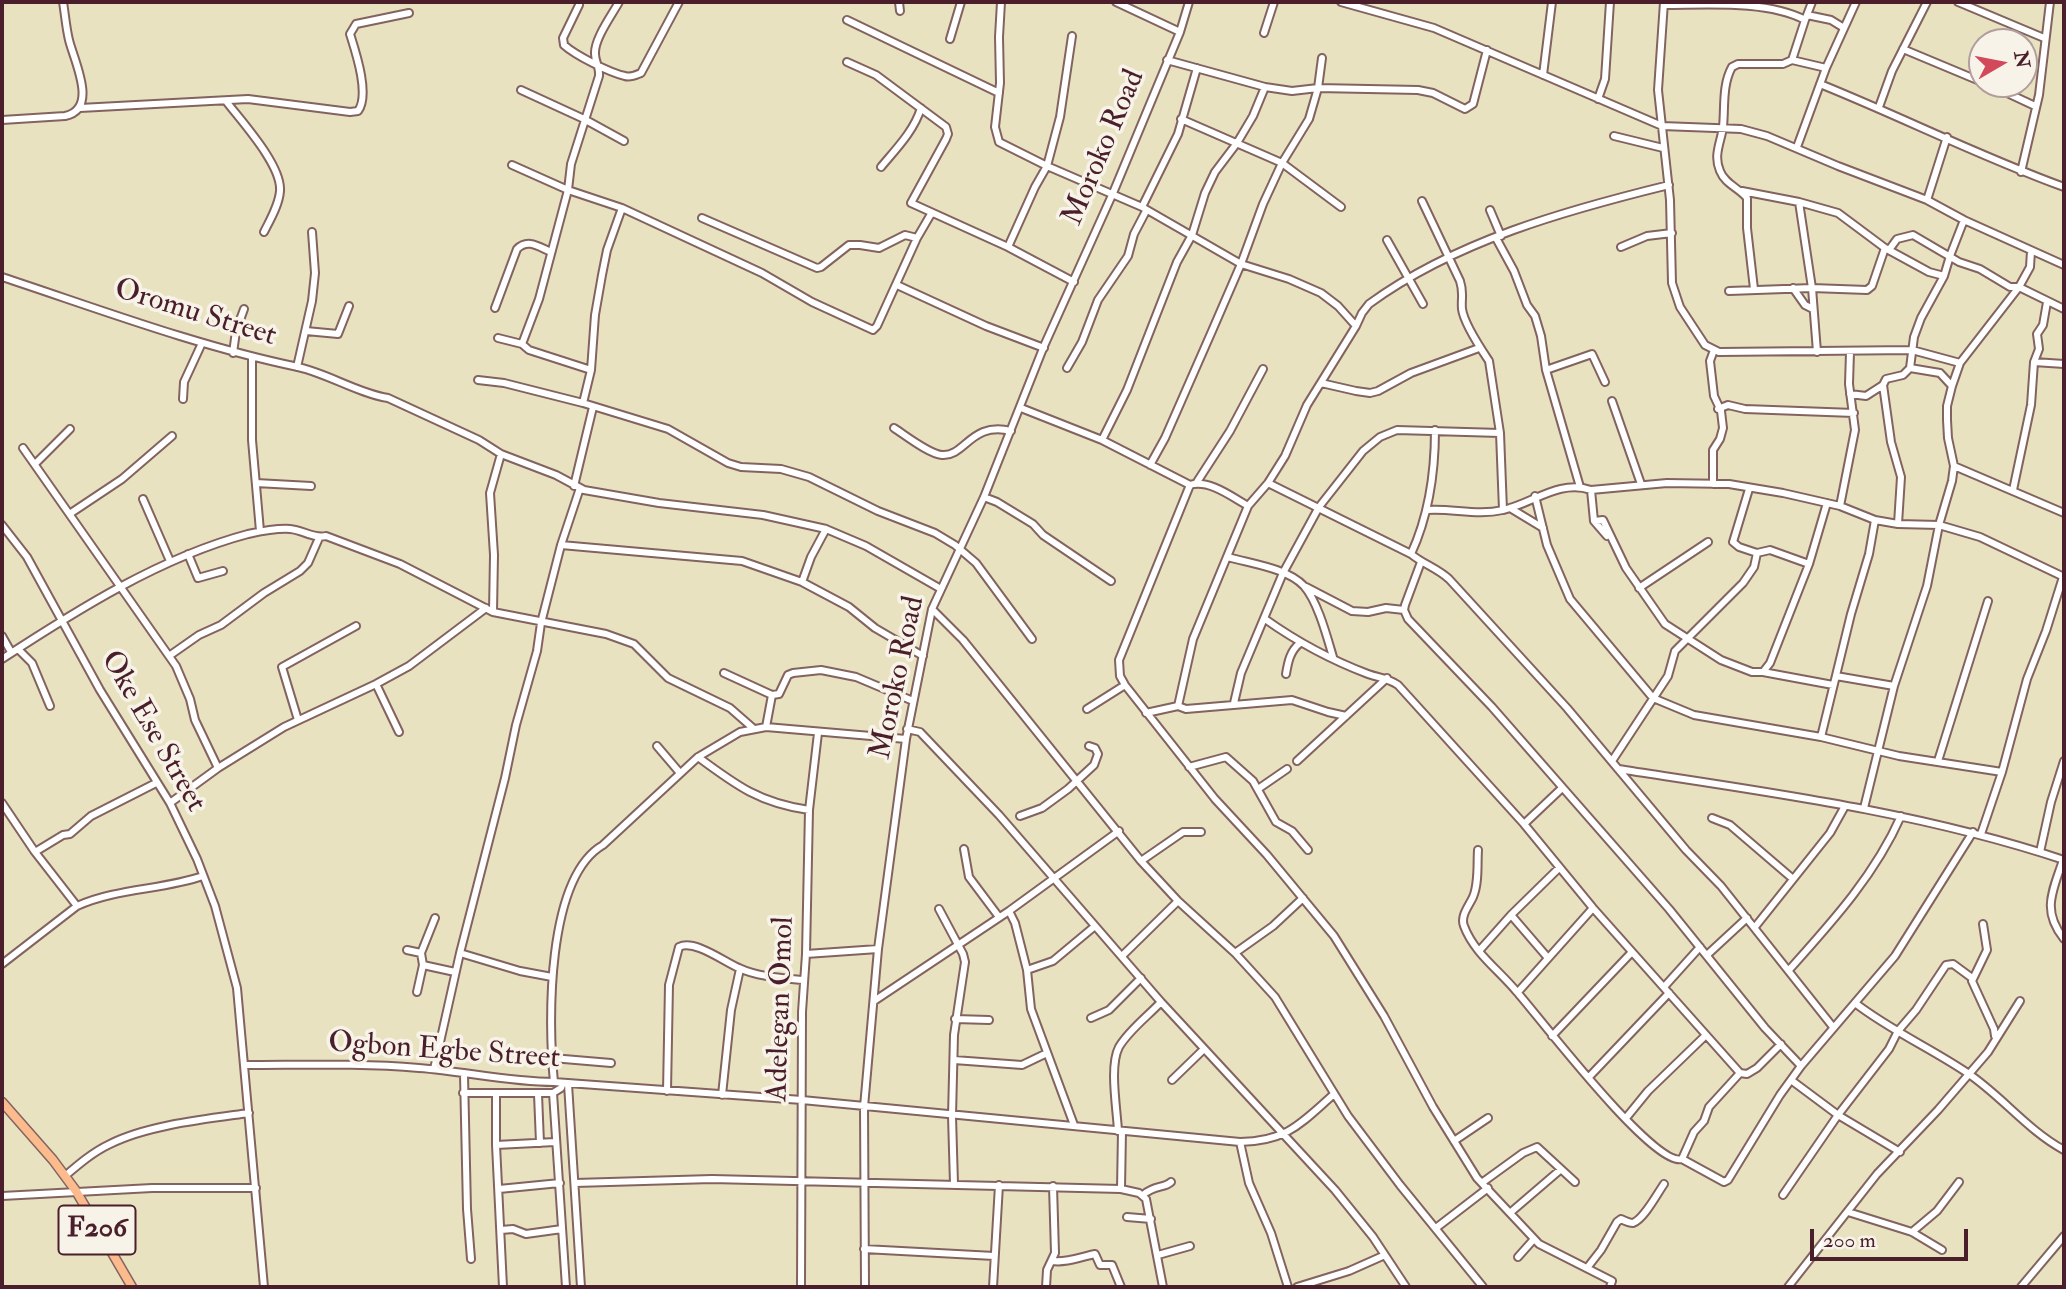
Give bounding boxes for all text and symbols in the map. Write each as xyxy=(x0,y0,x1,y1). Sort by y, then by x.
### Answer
north arrow xyxy=(1968,28,2038,98)
text: N xyxy=(2008,49,2035,70)
street label: Moroko Road xyxy=(1056,65,1154,231)
street label: Oromu Street xyxy=(110,272,280,356)
street label: Moroko Road xyxy=(864,593,934,763)
street label: Oke Ese Street xyxy=(91,645,213,819)
street label: Adelegan Omol xyxy=(761,916,803,1102)
street label: Ogbon Egbe Street xyxy=(327,1026,561,1078)
road number: F206 xyxy=(58,1206,136,1254)
scale bar xyxy=(1814,1216,1972,1260)
text: 200 m xyxy=(1823,1227,1876,1254)

